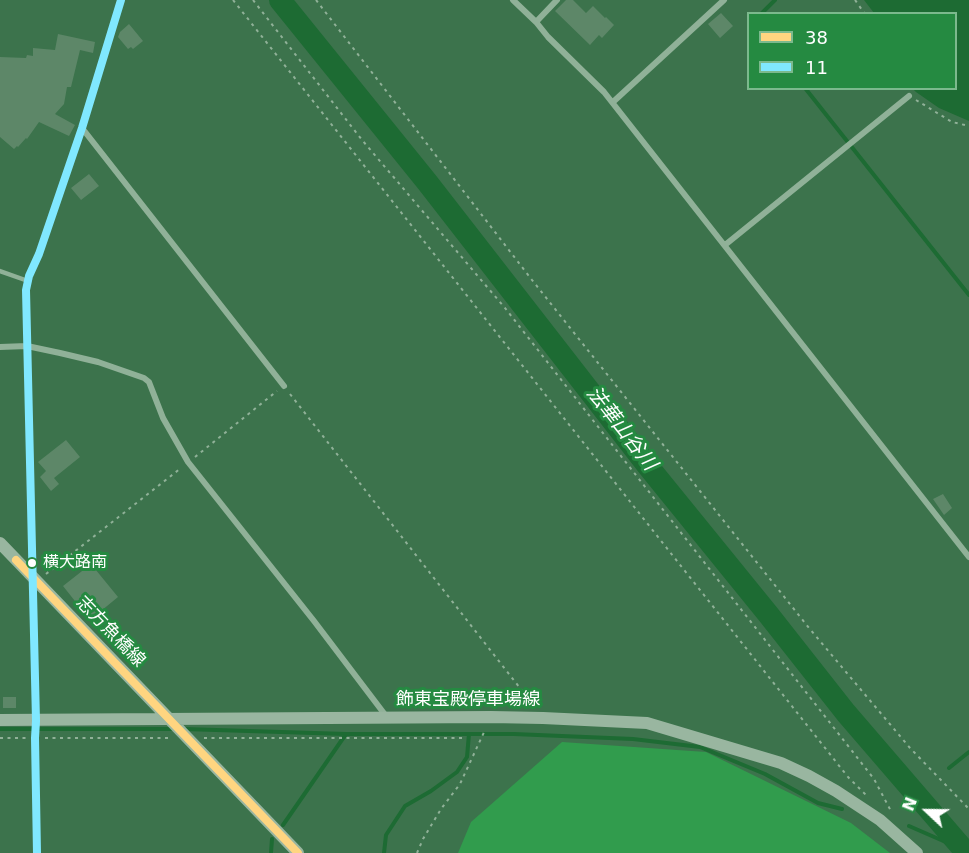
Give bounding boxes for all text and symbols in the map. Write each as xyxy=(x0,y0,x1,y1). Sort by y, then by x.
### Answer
legend xyxy=(747,12,957,90)
text: 38 xyxy=(805,27,828,48)
text: 11 xyxy=(805,57,828,78)
water label: 法華山谷川 xyxy=(581,382,661,476)
place label: 横大路南 xyxy=(43,553,107,573)
marker: 横大路南 xyxy=(26,557,38,569)
street label: 志方魚橋線 xyxy=(71,592,149,672)
street label: 飾東宝殿停車場線 xyxy=(396,689,540,711)
north arrow xyxy=(897,781,957,841)
text: N xyxy=(899,794,921,814)

